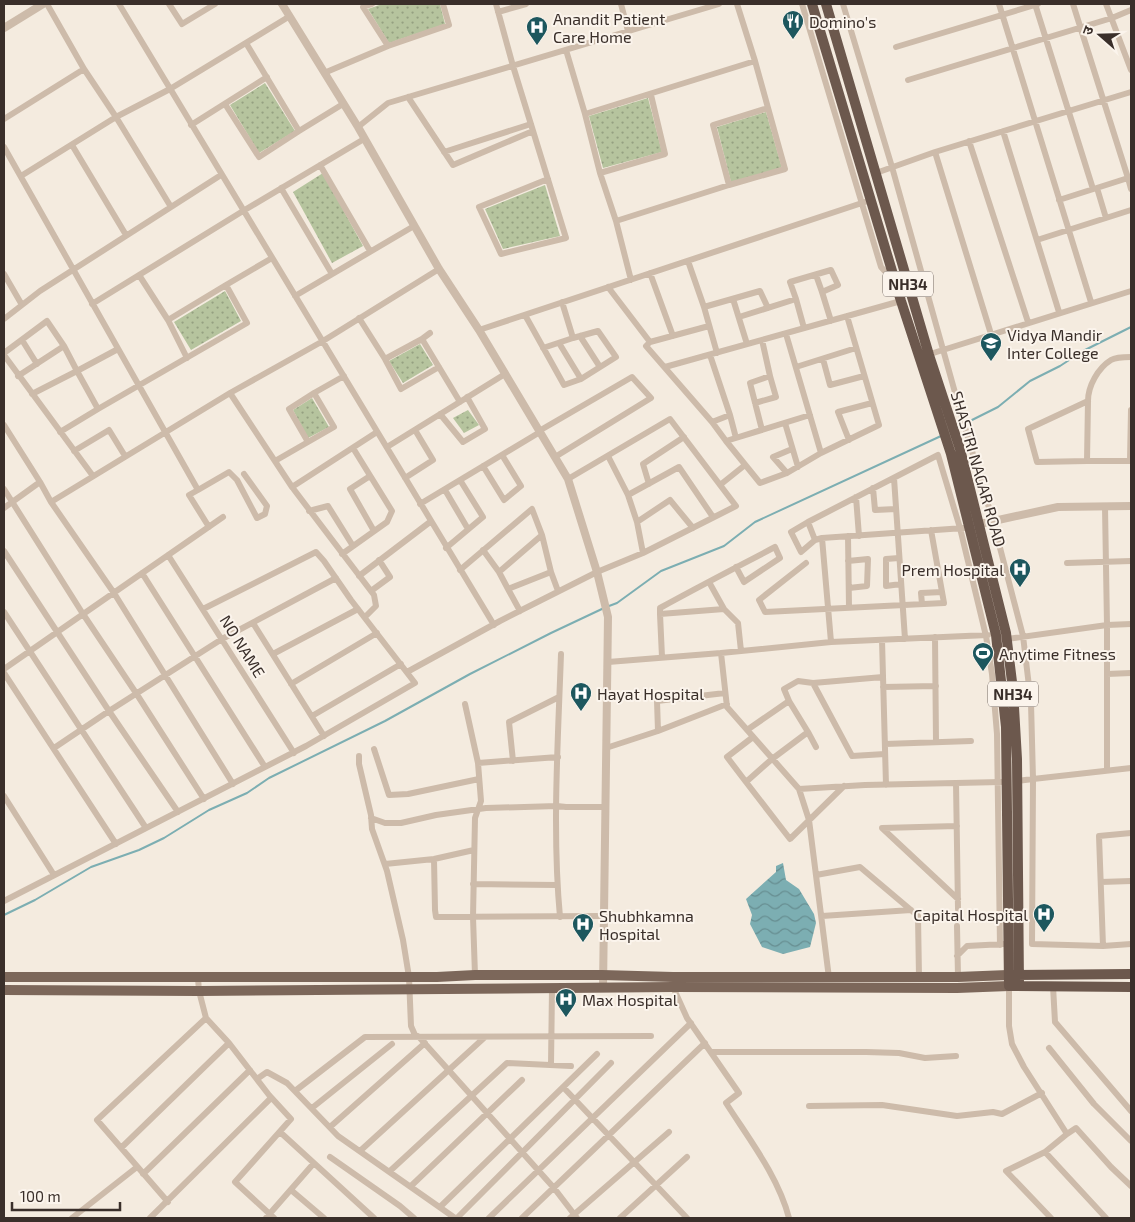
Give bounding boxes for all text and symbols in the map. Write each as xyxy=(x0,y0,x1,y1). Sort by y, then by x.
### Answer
place label: Anandit Patient Care Home xyxy=(553,9,665,46)
restaurant icon: Domino's xyxy=(781,9,805,40)
north arrow xyxy=(1075,10,1125,60)
place label: Domino's xyxy=(809,12,876,31)
hospital icon: Anandit Patient Care Home xyxy=(525,15,549,46)
text: उ xyxy=(1078,23,1097,37)
road number: NH34 xyxy=(883,272,933,296)
place label: Vidya Mandir Inter College xyxy=(1007,325,1103,362)
school or university icon: Vidya Mandir Inter College xyxy=(979,331,1003,362)
street label: SHASTRI NAGAR ROAD xyxy=(948,389,1010,549)
hospital icon: Prem Hospital xyxy=(1008,557,1032,588)
place label: Prem Hospital xyxy=(901,560,1004,579)
street label: NO NAME xyxy=(216,611,270,681)
sports icon: Anytime Fitness xyxy=(971,641,995,672)
place label: Anytime Fitness xyxy=(999,644,1116,663)
hospital icon: Hayat Hospital xyxy=(569,681,593,712)
road number: NH34 xyxy=(988,682,1038,706)
place label: Hayat Hospital xyxy=(597,684,704,703)
hospital icon: Capital Hospital xyxy=(1032,902,1056,933)
place label: Capital Hospital xyxy=(913,905,1028,924)
place label: Shubhkamna Hospital xyxy=(599,906,694,943)
hospital icon: Shubhkamna Hospital xyxy=(571,912,595,943)
hospital icon: Max Hospital xyxy=(554,987,578,1018)
place label: Max Hospital xyxy=(582,990,678,1009)
scale bar xyxy=(12,1180,120,1212)
text: 100 m xyxy=(20,1187,61,1205)

